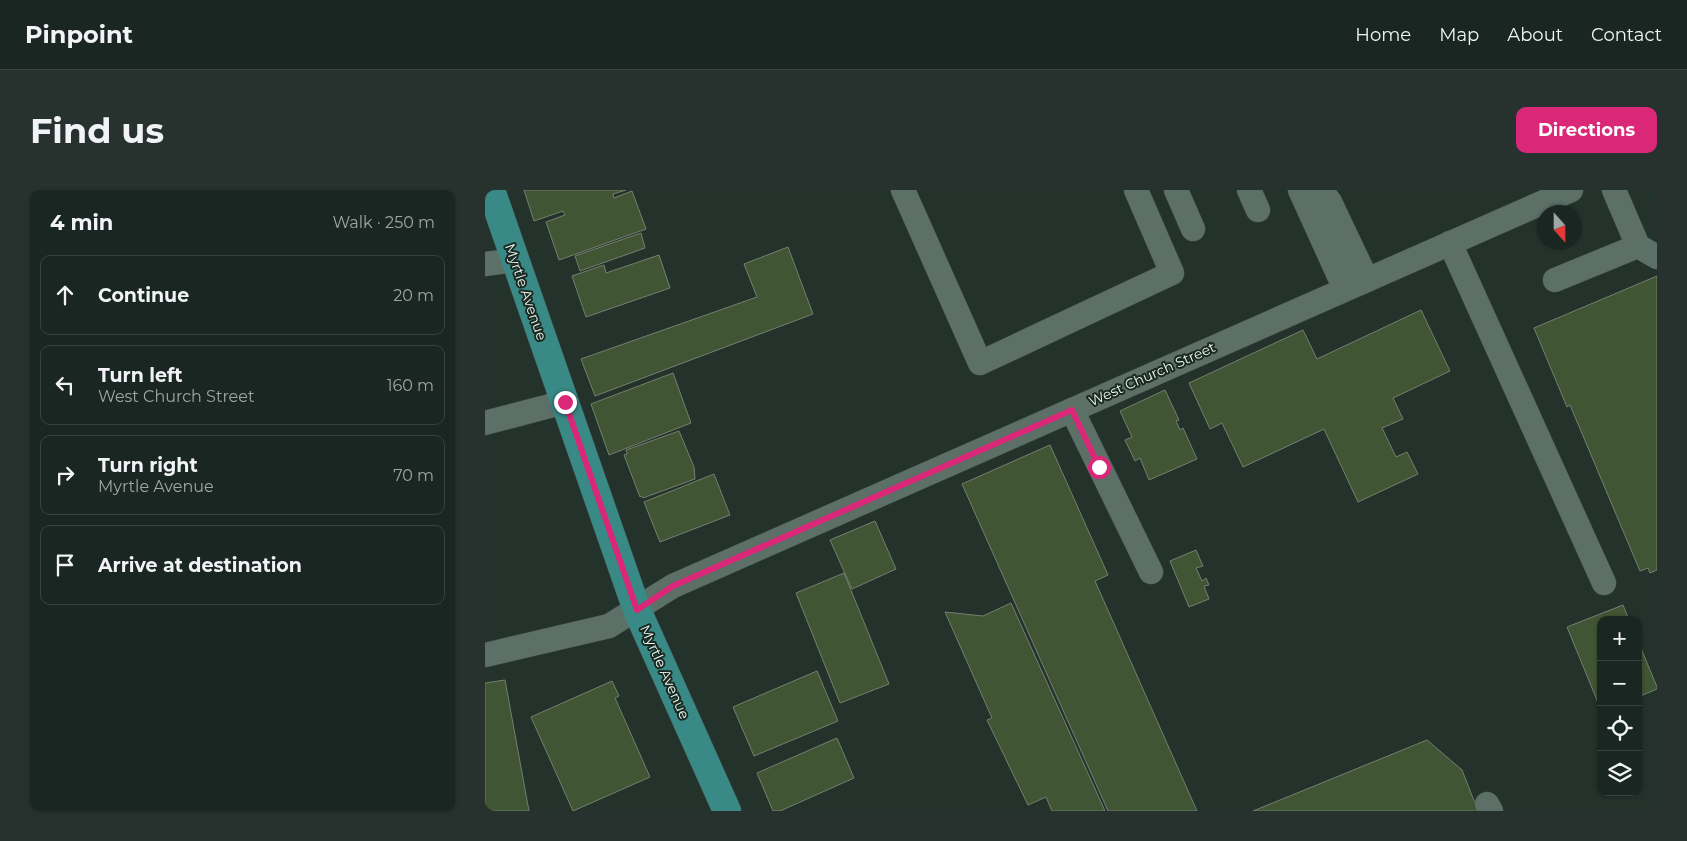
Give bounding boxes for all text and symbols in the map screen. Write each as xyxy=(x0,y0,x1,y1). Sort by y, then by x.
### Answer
text: Pinpoint xyxy=(25,20,133,49)
text: Home xyxy=(1355,24,1411,46)
text: Map xyxy=(1439,24,1479,46)
text: About xyxy=(1507,24,1563,46)
text: Contact xyxy=(1591,24,1662,46)
button: Directions xyxy=(1516,107,1657,153)
text: Find us xyxy=(30,109,164,152)
north arrow xyxy=(1537,205,1582,250)
text: 4 min xyxy=(50,210,113,235)
text: Walk · 250 m xyxy=(332,213,435,232)
street label: Myrtle Avenue xyxy=(501,241,551,343)
icon: ahead xyxy=(51,281,79,309)
text: Continue xyxy=(98,284,189,307)
text: 20 m xyxy=(393,286,434,305)
street label: West Church Street xyxy=(1086,338,1218,410)
text: Turn left xyxy=(98,364,183,387)
icon: left xyxy=(51,371,79,399)
text: 160 m xyxy=(387,376,434,395)
text: West Church Street xyxy=(98,387,254,406)
route end xyxy=(554,391,577,414)
text: Turn right xyxy=(98,454,198,477)
route start xyxy=(1088,456,1111,479)
icon: right xyxy=(51,461,79,489)
text: 70 m xyxy=(393,466,434,485)
text: Myrtle Avenue xyxy=(98,477,214,496)
icon: arrive xyxy=(51,551,79,579)
text: Arrive at destination xyxy=(98,554,302,577)
map controls xyxy=(1597,616,1642,796)
button: + xyxy=(1597,616,1642,661)
street label: Myrtle Avenue xyxy=(636,622,694,722)
button: − xyxy=(1597,661,1642,706)
button: locate xyxy=(1597,706,1642,751)
button: layers xyxy=(1597,751,1642,796)

